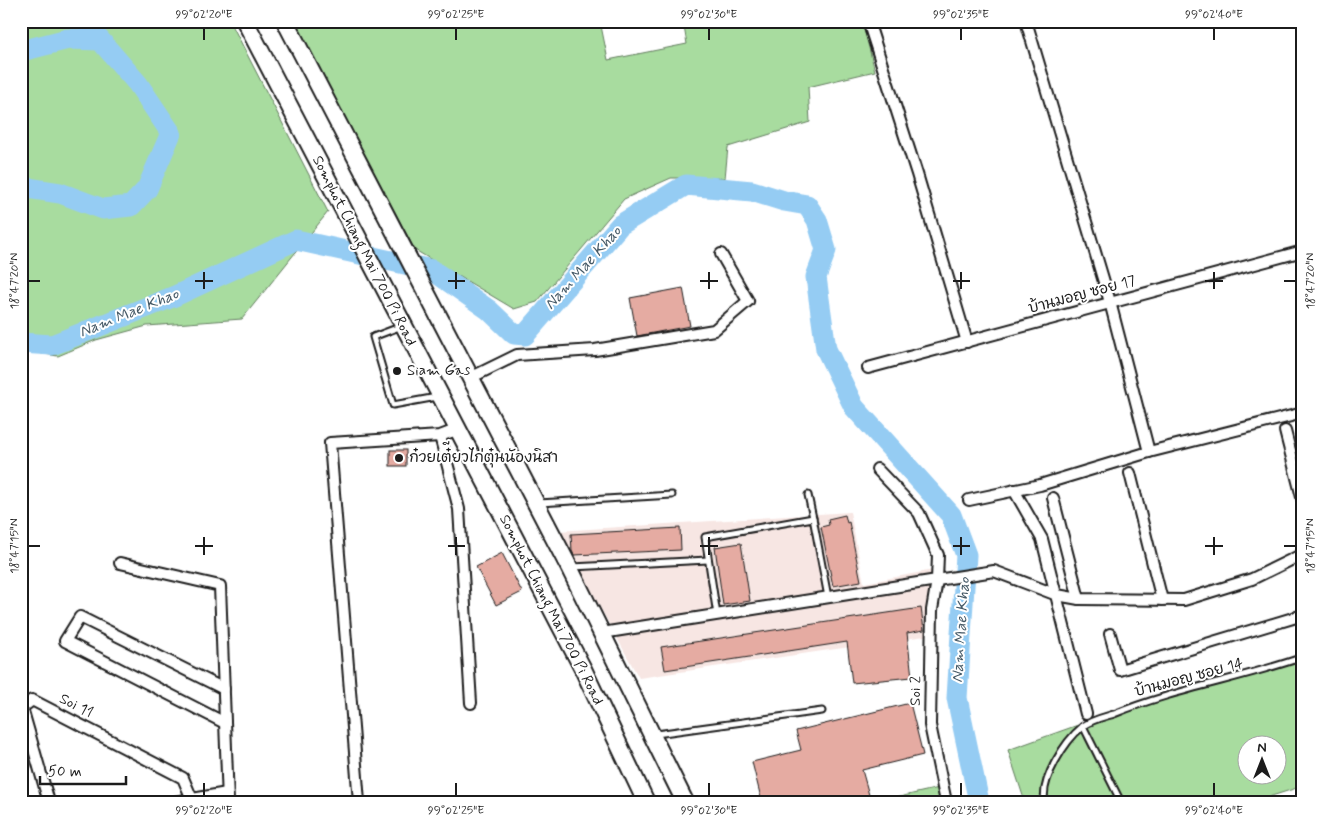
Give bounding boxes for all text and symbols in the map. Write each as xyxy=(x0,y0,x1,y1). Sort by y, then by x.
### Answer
text: 99°02'20"E xyxy=(176,7,232,23)
text: 99°02'25"E xyxy=(428,7,484,23)
text: 99°02'30"E xyxy=(681,7,737,23)
text: 99°02'35"E xyxy=(933,7,989,23)
text: 99°02'40"E xyxy=(1185,7,1243,23)
street label: Somphot Chiang Mai 700 Pi Road xyxy=(306,152,421,350)
water label: Nam Mae Khao xyxy=(540,221,626,314)
text: 18°47'20"N xyxy=(7,253,23,309)
text: 18°47'20"N xyxy=(1303,253,1319,309)
street label: บ้านมอญ ซอย 17 xyxy=(1026,270,1138,319)
water label: Nam Mae Khao xyxy=(76,283,182,343)
place label: Siam Gas xyxy=(407,361,471,381)
marker: Siam Gas xyxy=(391,365,403,377)
place label: ก๋วยเต๋ียวไก่ตุ๋นนัองนิสา xyxy=(409,441,558,468)
marker: ก๋วยเต๋ียวไก่ตุ๋นนัองนิสา xyxy=(393,452,405,464)
street label: Somphot Chiang Mai 700 Pi Road xyxy=(493,511,608,709)
text: 18°47'15"N xyxy=(7,518,23,574)
text: 18°47'15"N xyxy=(1303,518,1319,574)
water label: Nam Mae Khao xyxy=(947,576,975,683)
street label: บ้านมอญ ซอย 14 xyxy=(1132,653,1246,702)
street label: Soi 2 xyxy=(906,676,926,706)
street label: Soi 11 xyxy=(56,689,96,723)
north arrow xyxy=(1236,736,1286,786)
text: N xyxy=(1257,739,1267,757)
scale bar xyxy=(40,753,126,785)
text: 50 m xyxy=(48,762,82,782)
text: 99°02'20"E xyxy=(176,803,232,819)
text: 99°02'25"E xyxy=(428,803,484,819)
text: 99°02'30"E xyxy=(681,803,737,819)
text: 99°02'35"E xyxy=(933,803,989,819)
text: 99°02'40"E xyxy=(1185,803,1243,819)

